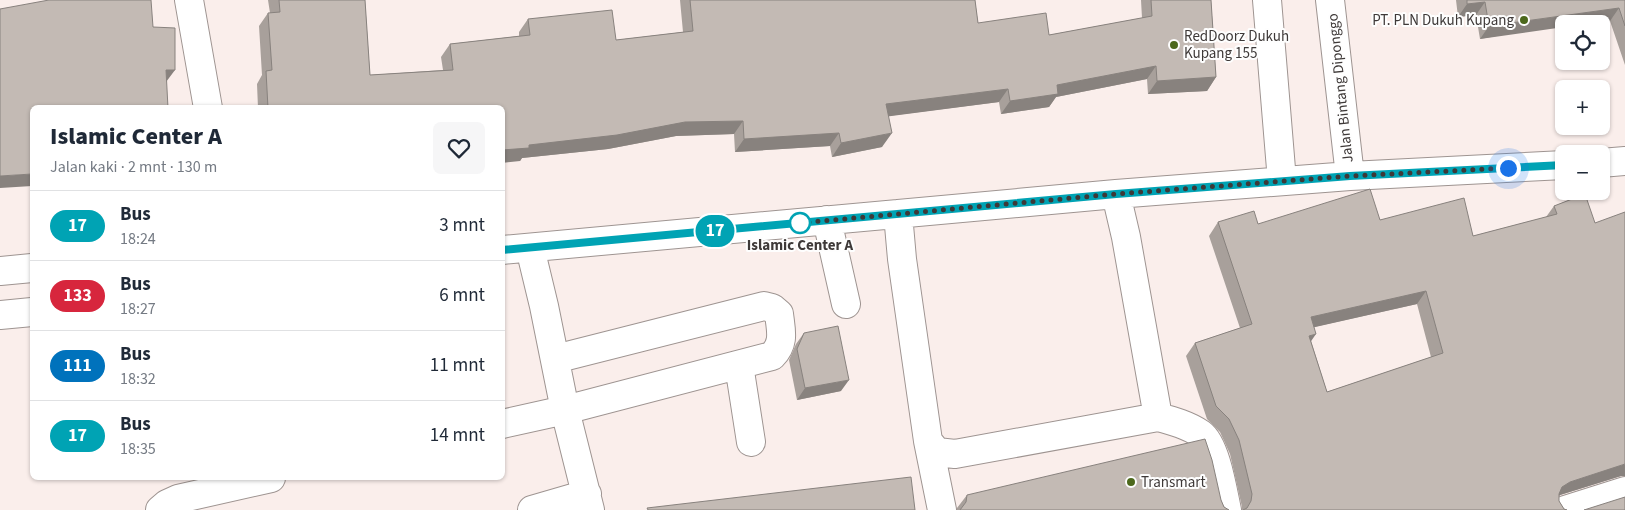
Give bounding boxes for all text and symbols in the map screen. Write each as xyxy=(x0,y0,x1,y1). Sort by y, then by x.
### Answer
place label: PT. PLN Dukuh Kupang xyxy=(1372,10,1514,31)
street label: Jalan Bintang Diponggo xyxy=(1322,12,1359,164)
marker: PT. PLN Dukuh Kupang xyxy=(1518,14,1530,26)
map controls xyxy=(1555,15,1610,200)
button: locate xyxy=(1555,15,1610,70)
place label: RedDoorz Dukuh Kupang 155 xyxy=(1184,26,1289,64)
marker: RedDoorz Dukuh Kupang 155 xyxy=(1168,39,1180,51)
button: + xyxy=(1555,80,1610,135)
text: Islamic Center A xyxy=(50,119,222,154)
button: heart xyxy=(433,122,485,174)
button: − xyxy=(1555,145,1610,200)
text: Jalan kaki · 2 mnt · 130 m xyxy=(50,156,217,178)
your location xyxy=(1496,156,1521,181)
text: Bus xyxy=(120,201,151,228)
text: 3 mnt xyxy=(439,212,485,239)
marker: Islamic Center A xyxy=(789,212,811,234)
text: 17 xyxy=(68,213,87,238)
line badge: 17 xyxy=(692,215,738,247)
text: 17 xyxy=(705,218,725,243)
text: 18:24 xyxy=(120,228,156,250)
place label: Islamic Center A xyxy=(747,235,854,256)
text: Bus xyxy=(120,271,151,298)
text: 6 mnt xyxy=(439,282,485,309)
text: 133 xyxy=(63,283,92,308)
text: 18:27 xyxy=(120,298,156,320)
text: Bus xyxy=(120,341,151,368)
text: 11 mnt xyxy=(430,352,485,379)
text: 111 xyxy=(63,353,92,378)
text: 18:32 xyxy=(120,368,156,390)
text: Bus xyxy=(120,411,151,438)
text: 14 mnt xyxy=(430,422,485,449)
text: 17 xyxy=(68,423,87,448)
text: 18:35 xyxy=(120,438,156,460)
place label: Transmart xyxy=(1141,472,1206,493)
marker: Transmart xyxy=(1125,476,1137,488)

